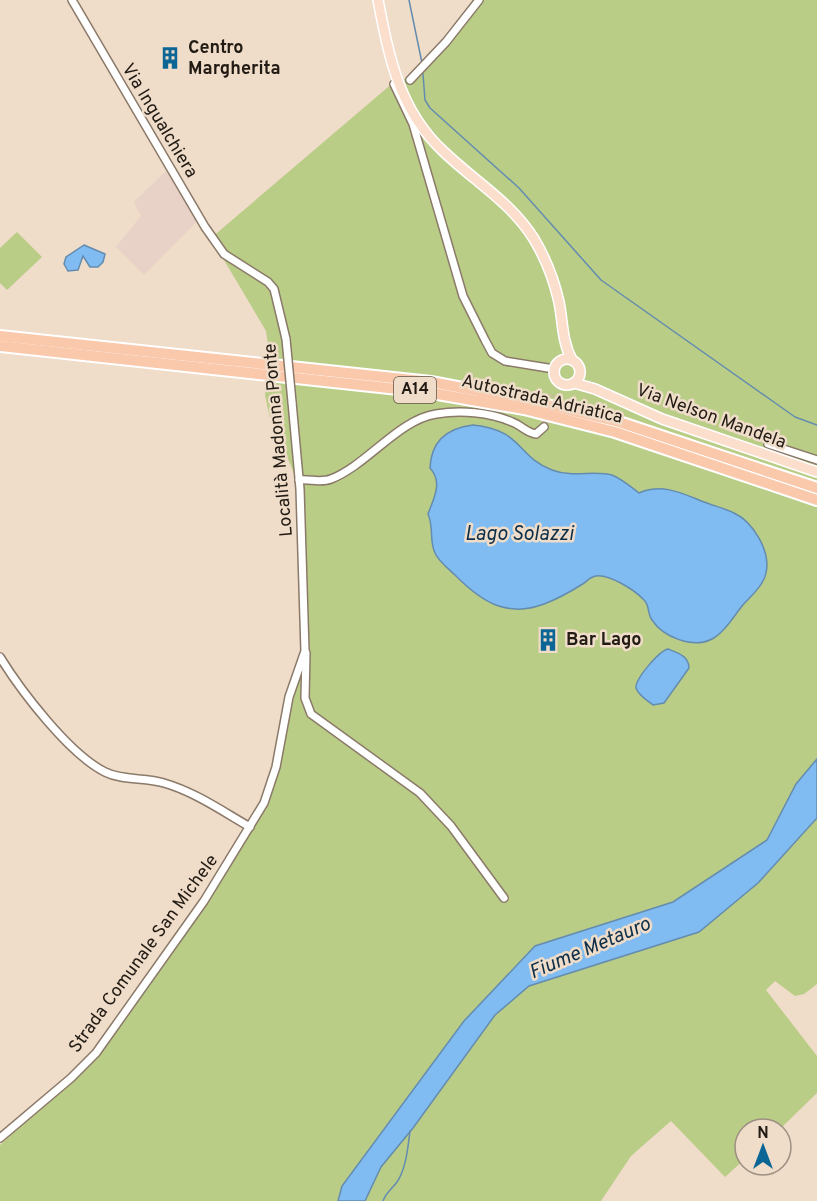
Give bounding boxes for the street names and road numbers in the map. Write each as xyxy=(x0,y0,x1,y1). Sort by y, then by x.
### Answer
street label: Via Ingualchiera xyxy=(116,59,202,183)
street label: Località Madonna Ponte xyxy=(259,342,299,538)
street label: Autostrada Adriatica xyxy=(459,370,625,430)
road number: A14 xyxy=(394,377,436,403)
street label: Via Nelson Mandela xyxy=(633,379,789,455)
street label: Strada Comunale San Michele xyxy=(64,850,224,1058)

